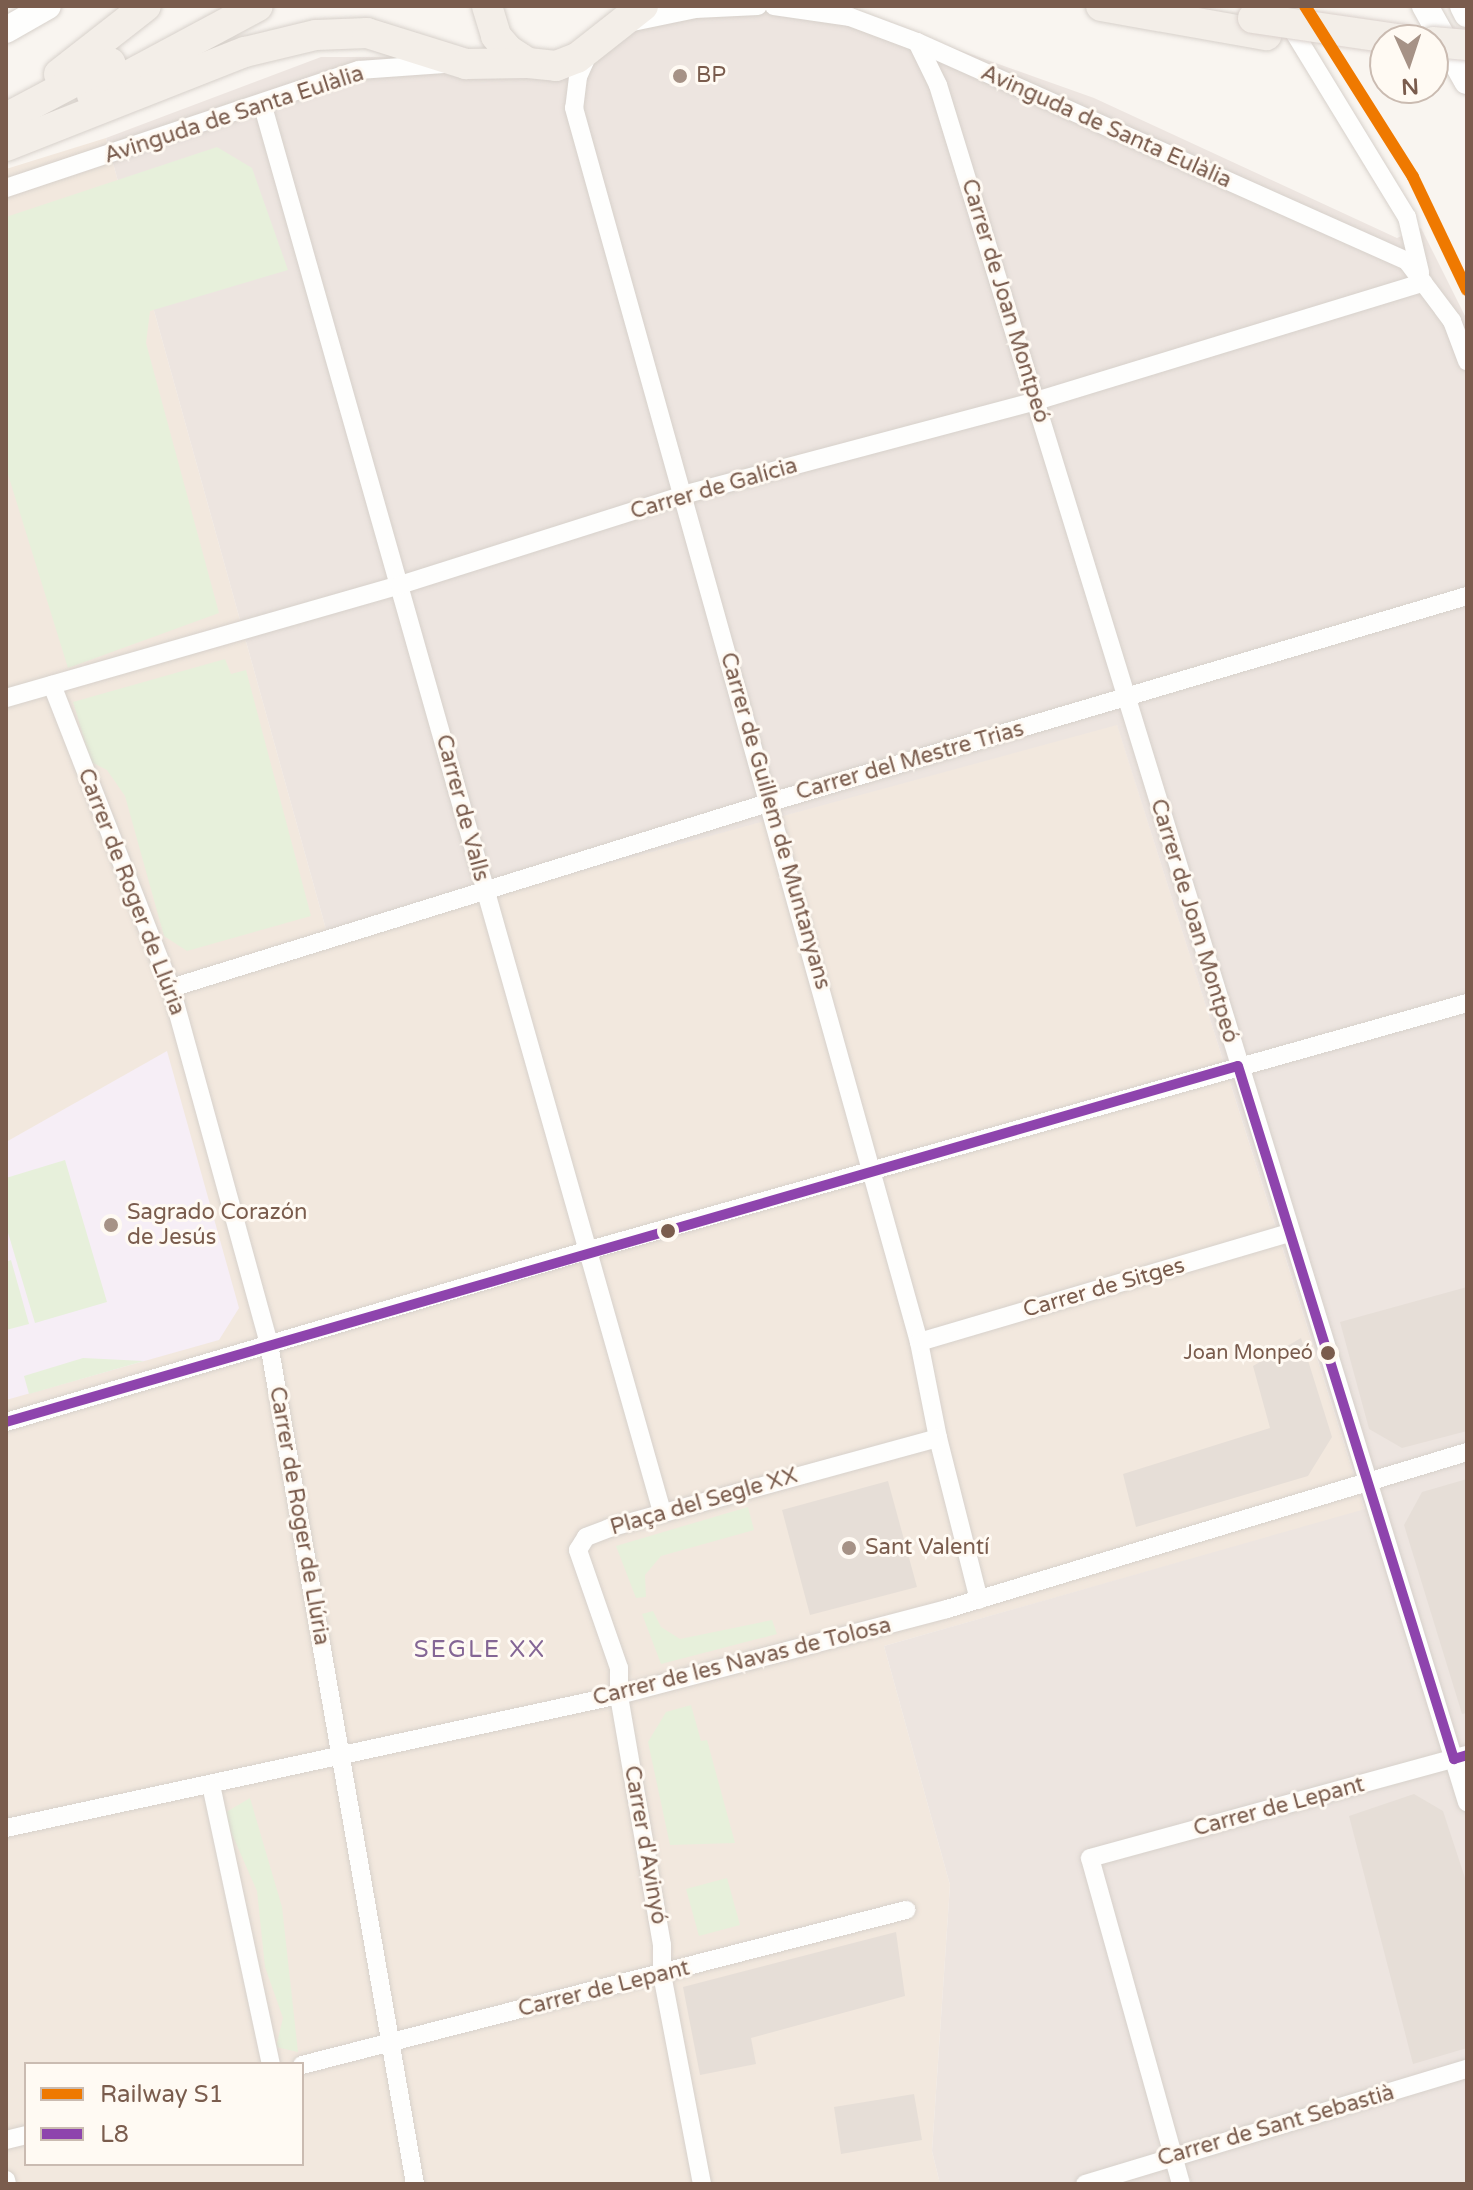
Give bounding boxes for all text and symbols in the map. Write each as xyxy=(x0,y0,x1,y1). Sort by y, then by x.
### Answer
north arrow xyxy=(1369,24,1449,104)
street label: Avinguda de Santa Eulàlia xyxy=(977,60,1235,194)
street label: Avinguda de Santa Eulàlia xyxy=(101,61,367,169)
place label: BP xyxy=(696,63,726,89)
marker: BP xyxy=(671,67,689,85)
text: N xyxy=(1401,73,1420,99)
street label: Carrer de Joan Montpeó xyxy=(955,176,1055,426)
street label: Carrer de Galícia xyxy=(628,453,800,525)
street label: Carrer de Guillem de Muntanyans xyxy=(714,650,836,992)
street label: Carrer del Mestre Trias xyxy=(793,716,1027,806)
street label: Carrer de Valls xyxy=(430,732,494,884)
street label: Carrer de Roger de Llúria xyxy=(72,765,190,1019)
street label: Carrer de Joan Montpeó xyxy=(1144,796,1244,1046)
place label: Sagrado Corazón de Jesús xyxy=(127,1199,307,1250)
marker: Sagrado Corazón de Jesús xyxy=(102,1216,120,1234)
unlabelled marker xyxy=(660,1223,676,1239)
street label: Carrer de Sitges xyxy=(1020,1252,1188,1324)
place label: Joan Monpeó xyxy=(1183,1341,1313,1365)
marker: Joan Monpeó xyxy=(1320,1345,1336,1361)
street label: Carrer de Roger de Llúria xyxy=(263,1385,335,1647)
street label: Plaça del Segle XX xyxy=(607,1463,801,1541)
place label: Sant Valentí xyxy=(865,1535,990,1561)
marker: Sant Valentí xyxy=(840,1539,858,1557)
street label: Carrer de les Navas de Tolosa xyxy=(590,1612,894,1712)
district label: SEGLE XX xyxy=(414,1636,546,1664)
street label: Carrer d'Avinyó xyxy=(618,1764,672,1926)
street label: Carrer de Lepant xyxy=(1191,1772,1367,1842)
street label: Carrer de Lepant xyxy=(516,1955,692,2023)
legend xyxy=(24,2062,304,2166)
text: Railway S1 xyxy=(100,2080,224,2109)
street label: Carrer de Sant Sebastià xyxy=(1155,2080,1397,2172)
text: L8 xyxy=(100,2120,129,2149)

